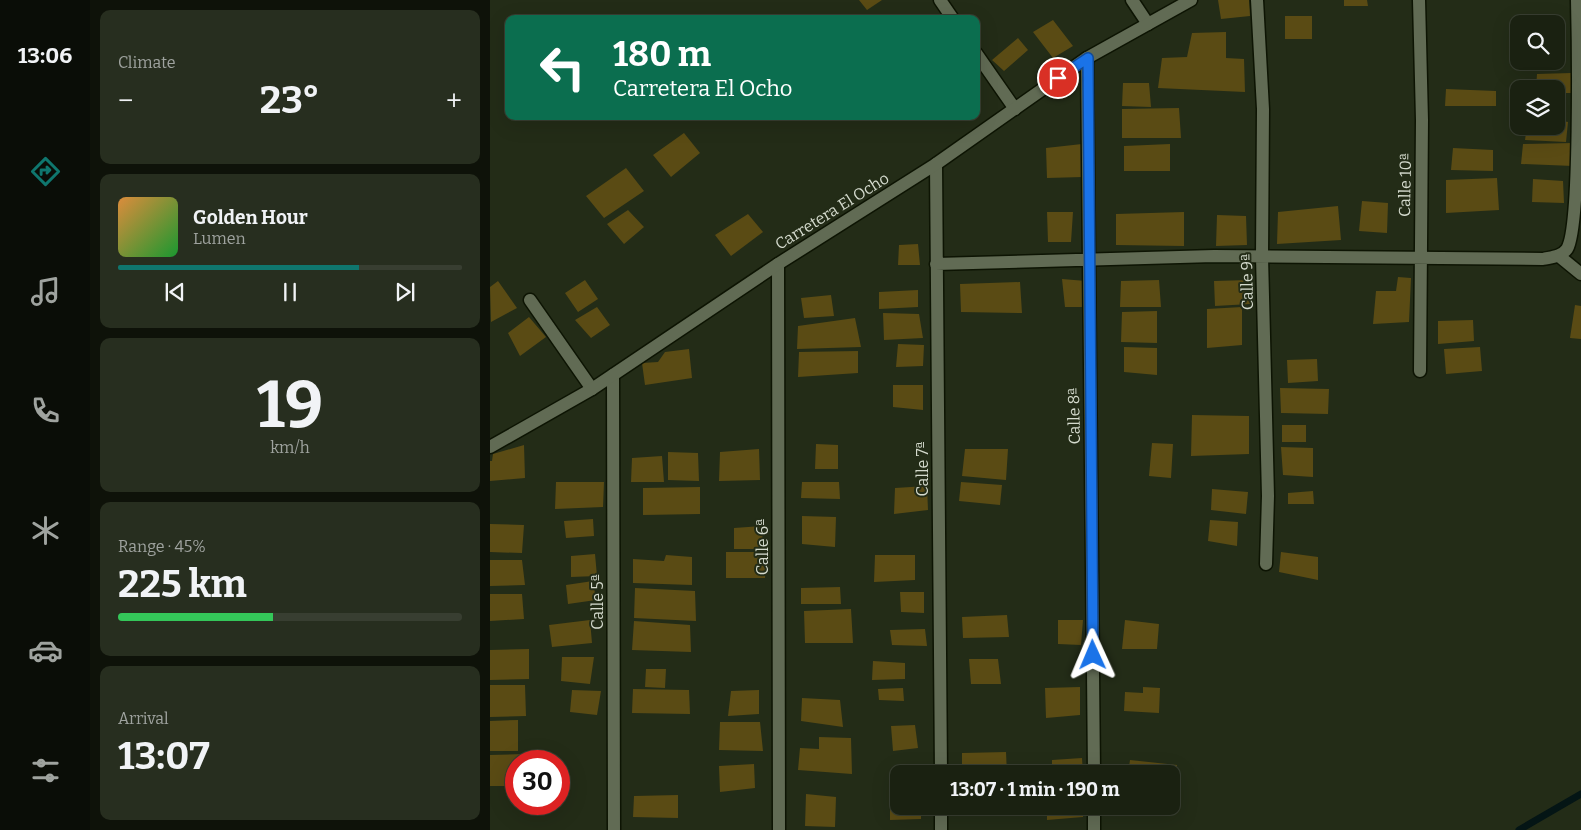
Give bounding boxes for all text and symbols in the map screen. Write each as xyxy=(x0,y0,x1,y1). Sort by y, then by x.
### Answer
map controls xyxy=(1510,15,1565,135)
button: search xyxy=(1510,15,1565,70)
text: 180 m xyxy=(613,33,711,75)
icon: left xyxy=(530,35,595,100)
text: 13:06 xyxy=(18,42,72,69)
text: Climate xyxy=(118,53,176,72)
pin xyxy=(1037,57,1079,99)
icon: arrive xyxy=(1044,64,1072,92)
text: Carretera El Ocho xyxy=(613,75,792,102)
text: 23° xyxy=(260,77,320,123)
button: layers xyxy=(1510,80,1565,135)
text: − xyxy=(118,84,133,117)
text: + xyxy=(446,84,462,117)
street label: Calle 10ª xyxy=(1395,153,1415,217)
icon: directions xyxy=(28,154,63,189)
street label: Carretera El Ocho xyxy=(772,168,892,254)
text: Golden Hour xyxy=(193,206,308,229)
text: Lumen xyxy=(193,229,246,248)
street label: Calle 9ª xyxy=(1237,254,1257,310)
icon: music xyxy=(28,274,63,309)
icon: previous xyxy=(161,278,189,306)
icon: pause xyxy=(276,278,304,306)
icon: next xyxy=(391,278,419,306)
text: 19 xyxy=(257,366,323,444)
street label: Calle 8ª xyxy=(1064,388,1084,444)
icon: phone xyxy=(28,393,63,428)
text: km/h xyxy=(270,438,310,457)
street label: Calle 7ª xyxy=(913,442,932,496)
icon: climate xyxy=(28,513,63,548)
street label: Calle 6ª xyxy=(753,519,772,575)
text: Range · 45% xyxy=(118,537,206,556)
text: 225 km xyxy=(118,561,247,607)
street label: Calle 5ª xyxy=(588,574,607,630)
position arrow xyxy=(1066,628,1118,680)
icon: car xyxy=(28,633,63,668)
text: Arrival xyxy=(118,709,169,728)
text: 13:07 xyxy=(118,733,210,779)
speed limit sign: 30 xyxy=(505,750,570,815)
icon: filters xyxy=(28,753,63,788)
text: 13:07 · 1 min · 190 m xyxy=(950,778,1120,801)

